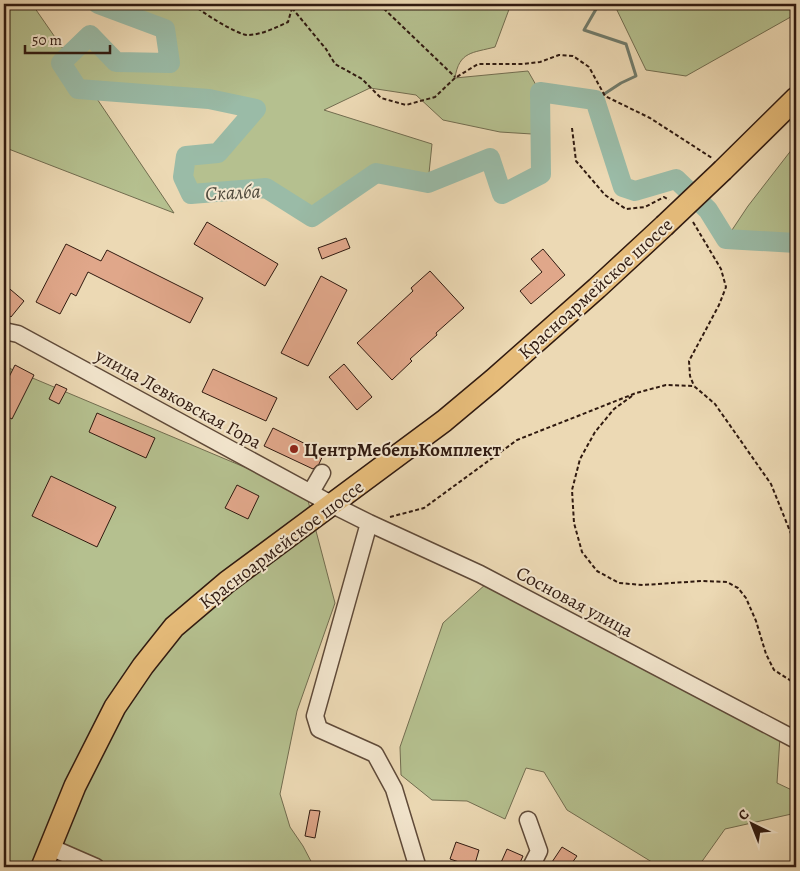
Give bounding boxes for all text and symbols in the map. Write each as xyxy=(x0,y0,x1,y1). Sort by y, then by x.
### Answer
scale bar xyxy=(25,22,110,54)
text: 50 m xyxy=(32,30,62,50)
water label: Скалба xyxy=(205,178,262,207)
street label: Красноармейское шоссе xyxy=(513,212,679,365)
street label: улица Левковская Гора xyxy=(90,342,266,455)
place label: ЦентрМебельКомплект xyxy=(304,437,502,463)
marker: ЦентрМебельКомплект xyxy=(288,443,300,455)
street label: Красноармейское шоссе xyxy=(194,474,369,615)
street label: Сосновая улица xyxy=(511,560,638,644)
north arrow xyxy=(728,798,778,848)
text: С xyxy=(734,805,753,825)

